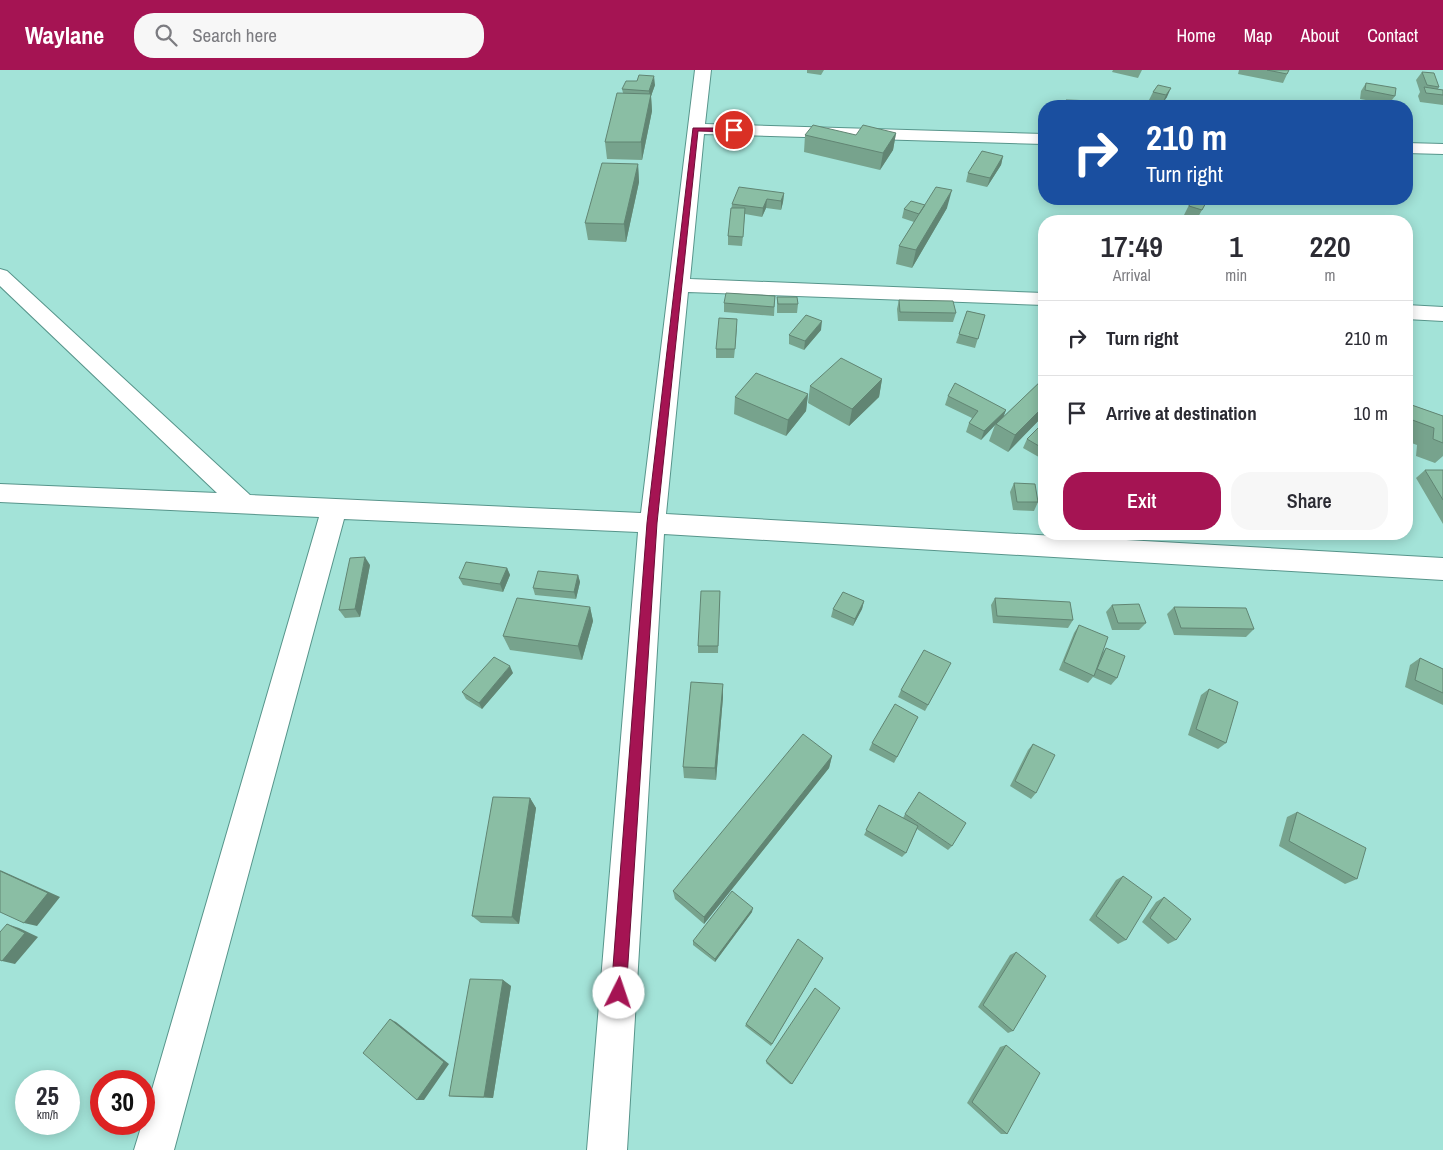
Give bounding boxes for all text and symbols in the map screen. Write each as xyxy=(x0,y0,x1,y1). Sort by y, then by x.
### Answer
search box xyxy=(134,13,484,58)
text: Waylane xyxy=(25,19,104,51)
icon: search xyxy=(152,21,180,49)
text: Search here xyxy=(192,22,277,48)
text: Home xyxy=(1176,23,1216,48)
text: Map xyxy=(1244,23,1273,48)
text: About xyxy=(1301,23,1339,48)
text: Contact xyxy=(1367,23,1418,48)
pin xyxy=(713,109,755,151)
text: 210 m xyxy=(1146,114,1227,161)
icon: arrive xyxy=(720,116,748,144)
icon: right xyxy=(1063,120,1128,185)
text: Turn right xyxy=(1146,159,1223,189)
text: 17:49 xyxy=(1100,226,1163,266)
text: 1 xyxy=(1229,226,1243,266)
text: 220 xyxy=(1310,226,1351,266)
text: Arrival xyxy=(1113,264,1151,286)
text: min xyxy=(1225,264,1247,286)
text: m xyxy=(1325,264,1336,286)
icon: right xyxy=(1063,324,1091,352)
text: Turn right xyxy=(1106,325,1178,351)
text: 210 m xyxy=(1345,325,1388,351)
icon: arrive xyxy=(1063,399,1091,427)
text: Arrive at destination xyxy=(1106,400,1257,426)
text: 10 m xyxy=(1353,400,1388,426)
button: Exit xyxy=(1063,472,1221,530)
button: Share xyxy=(1231,472,1388,530)
position arrow xyxy=(592,966,644,1018)
speed limit sign: 30 xyxy=(90,1070,155,1135)
text: 25 xyxy=(36,1079,59,1113)
text: km/h xyxy=(37,1107,58,1123)

